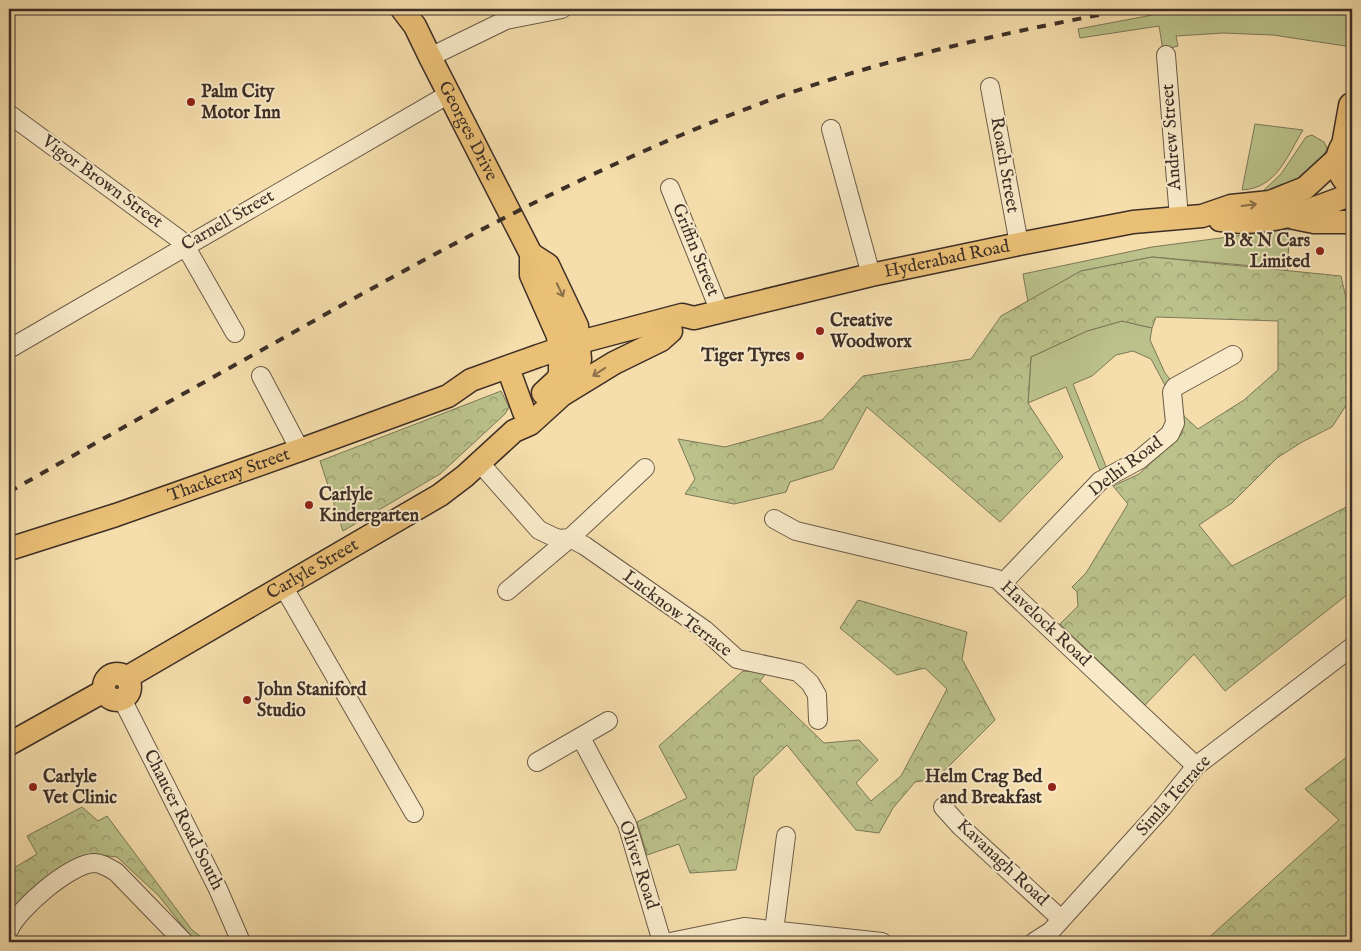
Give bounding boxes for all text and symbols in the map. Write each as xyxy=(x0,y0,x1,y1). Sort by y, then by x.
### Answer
street label: Georges Drive xyxy=(433,77,503,185)
place label: Palm City Motor Inn xyxy=(201,81,281,125)
street label: Andrew Street xyxy=(1157,83,1187,192)
marker: Palm City Motor Inn xyxy=(185,96,197,108)
street label: Roach Street xyxy=(984,115,1024,215)
street label: Vigor Brown Street xyxy=(36,130,167,234)
street label: Carnell Street xyxy=(177,185,279,257)
street label: Griffin Street xyxy=(666,200,724,300)
one-way arrow xyxy=(1241,200,1257,210)
place label: B & N Cars Limited xyxy=(1224,230,1311,274)
street label: Hyderabad Road xyxy=(882,235,1012,283)
marker: B & N Cars Limited xyxy=(1314,245,1326,257)
one-way arrow xyxy=(556,283,566,298)
place label: Creative Woodworx xyxy=(829,310,912,354)
marker: Creative Woodworx xyxy=(814,325,826,337)
place label: Tiger Tyres xyxy=(700,345,791,368)
marker: Tiger Tyres xyxy=(794,350,806,362)
one-way arrow xyxy=(592,367,606,377)
street label: Delhi Road xyxy=(1084,432,1168,502)
street label: Thackeray Street xyxy=(165,443,293,507)
place label: Carlyle Kindergarten xyxy=(319,484,419,528)
marker: Carlyle Kindergarten xyxy=(303,499,315,511)
street label: Carlyle Street xyxy=(263,534,363,605)
street label: Lucknow Terrace xyxy=(618,565,736,663)
street label: Havelock Road xyxy=(995,576,1095,672)
place label: John Staniford Studio xyxy=(255,679,367,723)
marker: John Staniford Studio xyxy=(241,694,253,706)
street label: Chaucer Road South xyxy=(138,746,229,894)
street label: Simla Terrace xyxy=(1132,751,1216,841)
place label: Carlyle Vet Clinic xyxy=(42,766,117,810)
place label: Helm Crag Bed and Breakfast xyxy=(925,766,1043,810)
marker: Carlyle Vet Clinic xyxy=(27,781,39,793)
marker: Helm Crag Bed and Breakfast xyxy=(1046,781,1058,793)
street label: Kavanagh Road xyxy=(951,814,1053,912)
street label: Oliver Road xyxy=(613,818,663,913)

